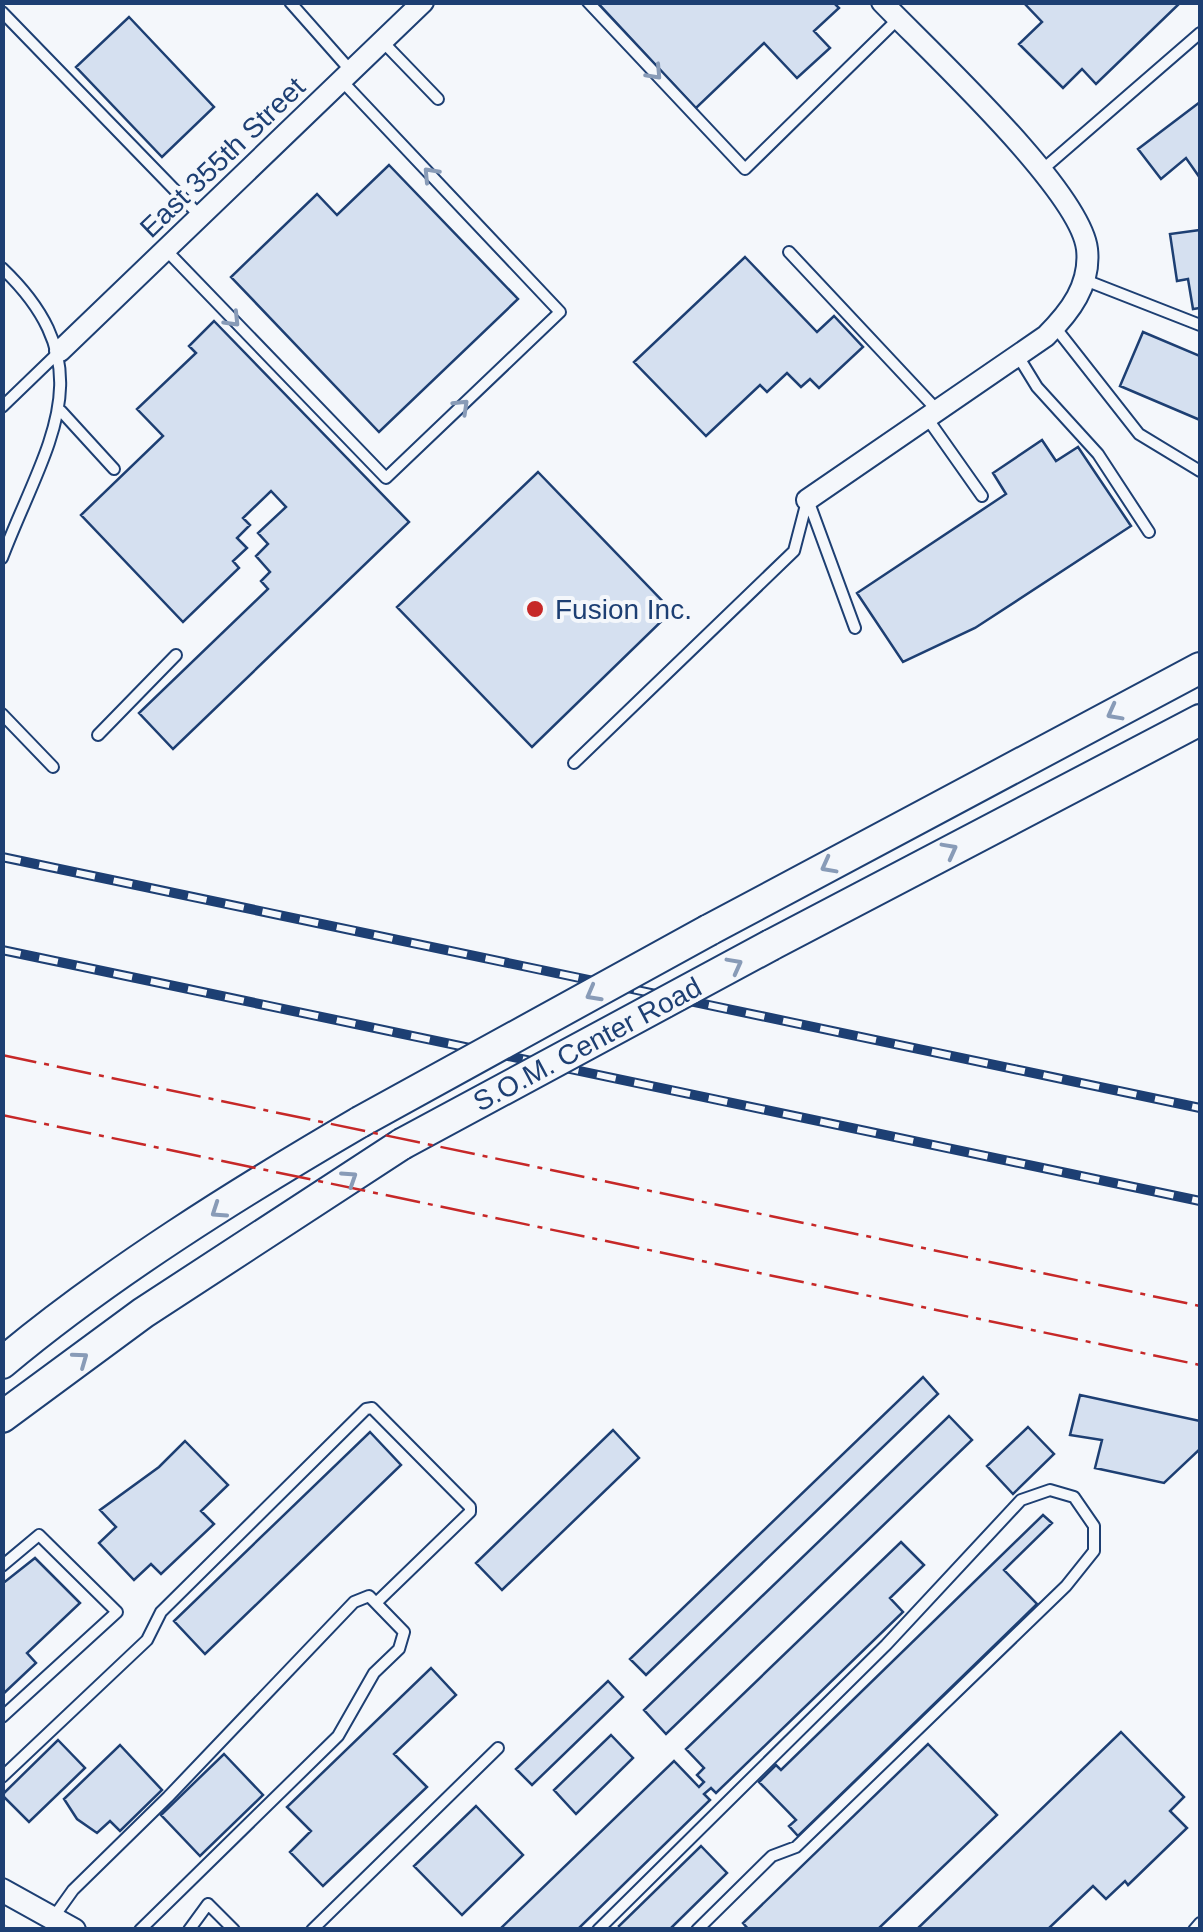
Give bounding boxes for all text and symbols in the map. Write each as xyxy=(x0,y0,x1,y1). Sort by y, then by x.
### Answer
one-way arrow xyxy=(643,62,661,80)
street label: East 355th Street xyxy=(134,71,311,244)
one-way arrow xyxy=(424,167,442,186)
one-way arrow xyxy=(221,308,239,326)
one-way arrow xyxy=(450,399,468,417)
place label: Fusion Inc. xyxy=(555,594,692,625)
marker: Fusion Inc. xyxy=(524,598,546,620)
one-way arrow xyxy=(1107,701,1125,720)
one-way arrow xyxy=(939,843,957,863)
one-way arrow xyxy=(820,854,838,873)
one-way arrow xyxy=(724,958,742,977)
street label: S.O.M. Center Road xyxy=(468,971,706,1118)
one-way arrow xyxy=(585,981,603,1001)
one-way arrow xyxy=(340,1171,358,1190)
one-way arrow xyxy=(210,1199,229,1217)
one-way arrow xyxy=(69,1352,88,1371)

